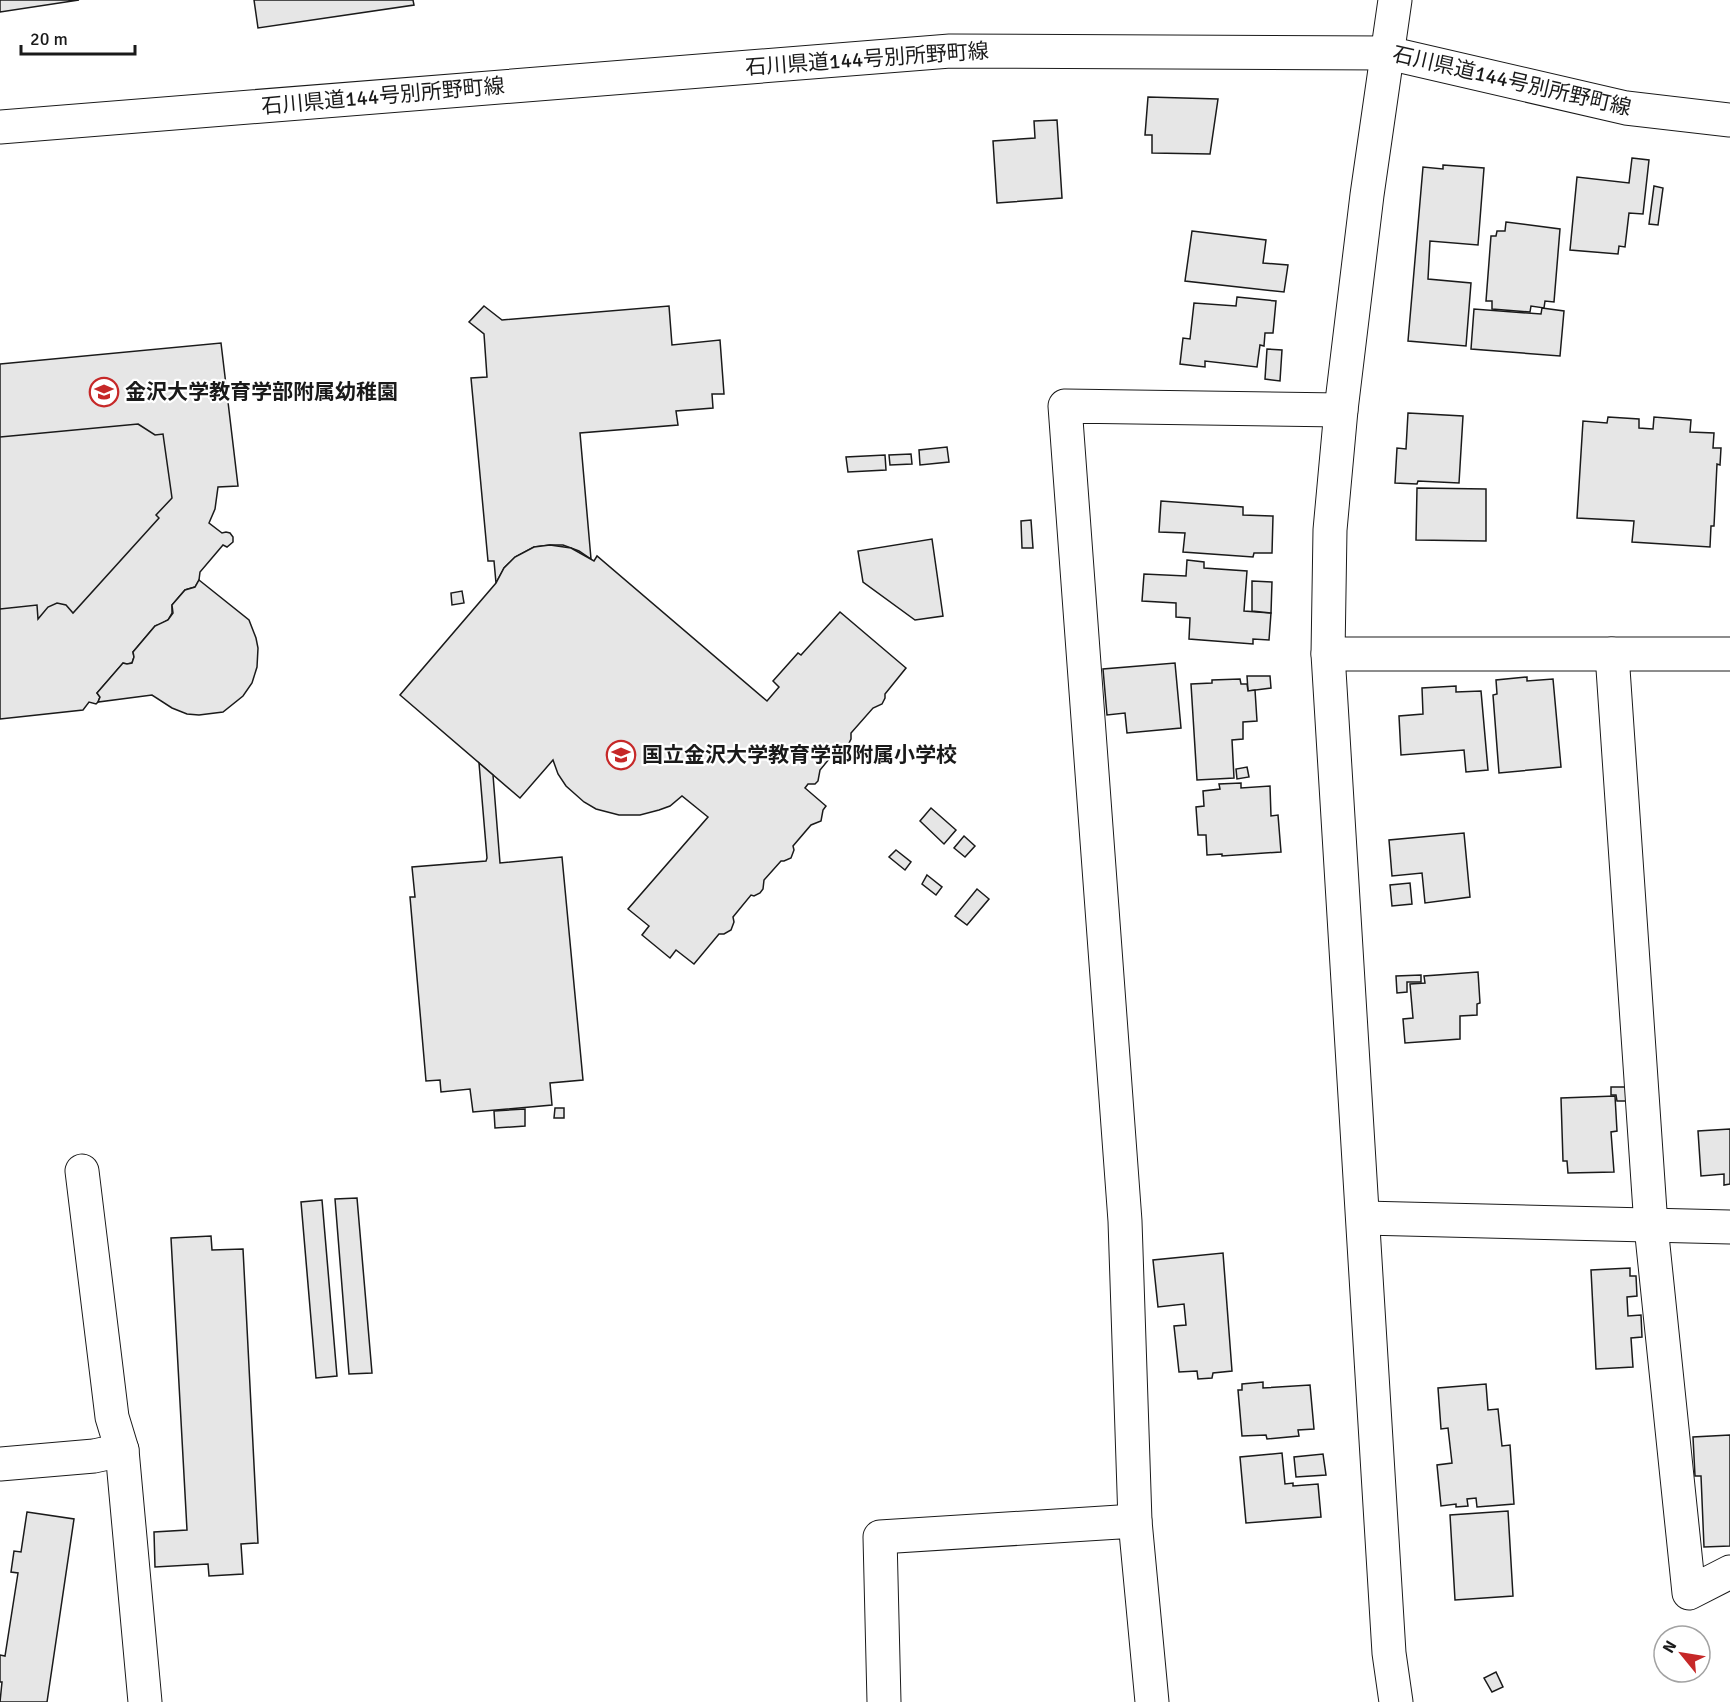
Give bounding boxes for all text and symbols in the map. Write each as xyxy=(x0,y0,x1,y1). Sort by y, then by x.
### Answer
scale bar xyxy=(21,18,135,56)
text: 20 m xyxy=(30,28,68,50)
street label: 石川県道144号別所野町線 xyxy=(744,38,990,80)
street label: 石川県道144号別所野町線 xyxy=(1390,41,1634,121)
street label: 石川県道144号別所野町線 xyxy=(260,72,506,120)
school or university icon: 金沢大学教育学部附属幼稚園 xyxy=(88,376,120,408)
place label: 金沢大学教育学部附属幼稚園 xyxy=(125,379,398,405)
school or university icon: 国立金沢大学教育学部附属小学校 xyxy=(605,739,637,771)
place label: 国立金沢大学教育学部附属小学校 xyxy=(642,742,957,768)
north arrow xyxy=(1652,1624,1712,1684)
text: N xyxy=(1658,1637,1681,1657)

